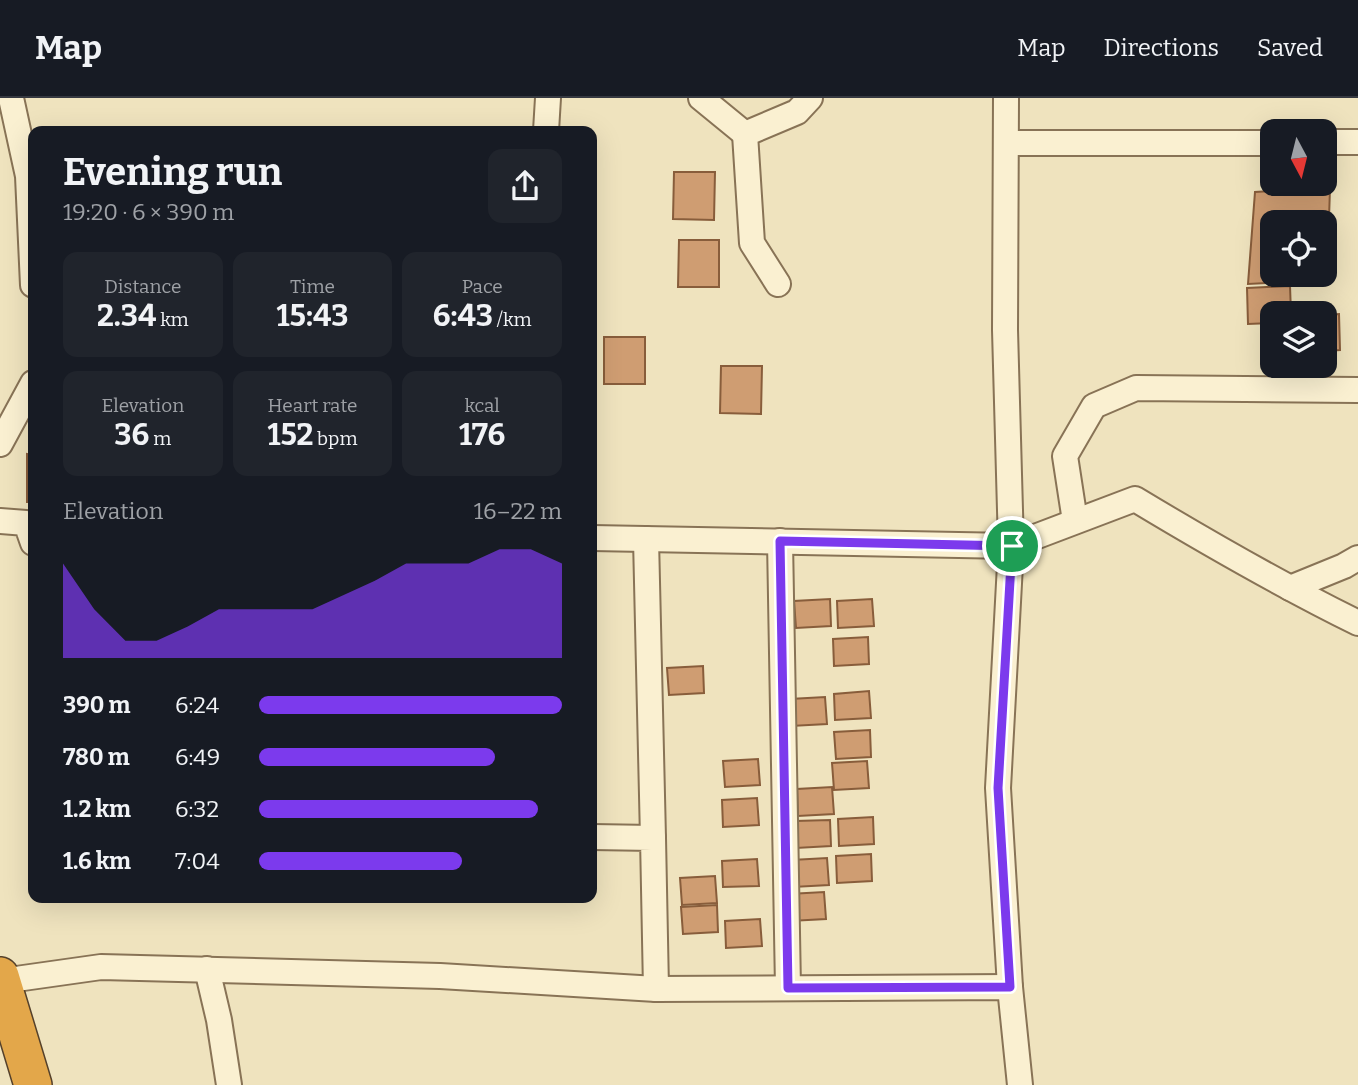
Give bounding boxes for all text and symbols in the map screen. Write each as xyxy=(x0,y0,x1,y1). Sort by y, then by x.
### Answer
text: Map xyxy=(35,28,102,68)
text: Map xyxy=(1017,34,1066,62)
text: Directions xyxy=(1104,34,1219,62)
text: Saved xyxy=(1257,34,1323,62)
north arrow xyxy=(1260,119,1337,196)
map controls xyxy=(1260,119,1337,378)
text: Evening run xyxy=(63,149,282,195)
button: share xyxy=(488,149,562,223)
text: 19:20 · 6 × 390 m xyxy=(63,198,234,226)
button: locate xyxy=(1260,210,1337,287)
text: Distance xyxy=(104,275,181,298)
text: Time xyxy=(290,275,335,298)
text: Pace xyxy=(462,275,503,298)
text: 2.34 xyxy=(97,298,156,334)
text: 15:43 xyxy=(277,298,348,334)
text: 6:43 xyxy=(433,298,493,334)
button: layers xyxy=(1260,301,1337,378)
text: km xyxy=(156,308,189,331)
text: /km xyxy=(493,308,532,331)
text: Elevation xyxy=(101,394,184,417)
text: Heart rate xyxy=(268,394,357,417)
text: kcal xyxy=(464,394,500,417)
text: 36 xyxy=(114,417,149,453)
text: 152 xyxy=(267,417,313,453)
text: 176 xyxy=(459,417,505,453)
text: m xyxy=(149,427,171,450)
text: bpm xyxy=(313,427,358,450)
text: Elevation xyxy=(63,497,163,525)
text: 16–22 m xyxy=(474,497,562,525)
pin xyxy=(982,516,1042,576)
icon: arrive xyxy=(993,527,1031,565)
text: 390 m xyxy=(63,691,131,719)
text: 6:24 xyxy=(175,691,219,719)
text: 780 m xyxy=(63,743,130,771)
text: 6:49 xyxy=(175,743,220,771)
text: 1.2 km xyxy=(63,795,131,823)
text: 6:32 xyxy=(175,795,219,823)
text: 1.6 km xyxy=(63,847,131,875)
text: 7:04 xyxy=(175,847,220,875)

